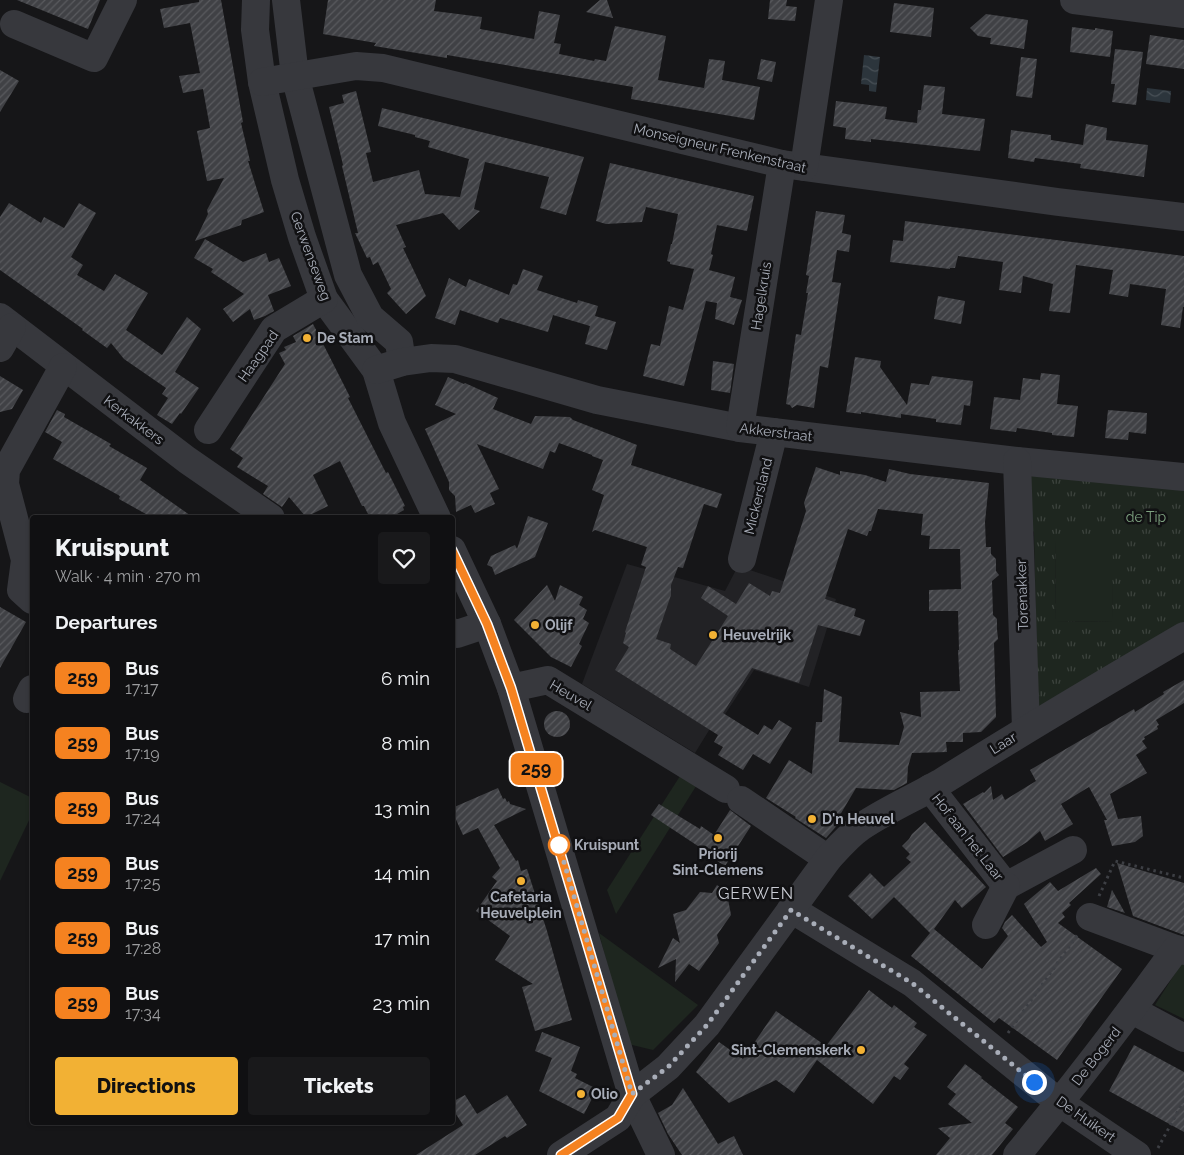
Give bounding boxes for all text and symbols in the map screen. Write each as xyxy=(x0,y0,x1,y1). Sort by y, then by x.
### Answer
street label: Monseigneur Frenkenstraat xyxy=(632,120,808,176)
street label: Gerwenseweg xyxy=(288,209,334,303)
street label: Hagelkruis xyxy=(748,260,774,331)
street label: Haagpad xyxy=(234,327,282,385)
place label: De Stam xyxy=(317,330,374,346)
marker: De Stam xyxy=(301,332,313,344)
street label: Kerkakkers xyxy=(101,392,167,448)
street label: Akkerstraat xyxy=(739,420,814,444)
street label: Mickersland xyxy=(741,456,775,536)
park label: de Tip xyxy=(1126,509,1167,525)
button: heart xyxy=(378,532,430,584)
text: Kruispunt xyxy=(55,533,169,562)
street label: Torenakker xyxy=(1013,559,1031,631)
text: Walk · 4 min · 270 m xyxy=(55,567,201,586)
text: Departures xyxy=(55,611,157,633)
place label: Olijf xyxy=(545,617,573,633)
marker: Olijf xyxy=(529,619,541,631)
place label: Heuvelrijk xyxy=(723,627,791,643)
marker: Heuvelrijk xyxy=(707,629,719,641)
text: Bus xyxy=(125,657,159,679)
text: 259 xyxy=(67,667,98,688)
text: 6 min xyxy=(381,667,430,689)
street label: Heuvel xyxy=(547,677,595,714)
text: 17:17 xyxy=(125,679,159,698)
text: Bus xyxy=(125,722,159,744)
street label: Laar xyxy=(987,729,1019,757)
text: 259 xyxy=(67,732,98,753)
text: 8 min xyxy=(381,732,430,754)
text: 17:19 xyxy=(125,744,160,763)
line badge: 259 xyxy=(507,753,565,785)
text: 259 xyxy=(521,758,551,779)
text: Bus xyxy=(125,787,159,809)
street label: Hof aan het Laar xyxy=(929,790,1007,884)
text: 259 xyxy=(67,797,98,818)
text: 13 min xyxy=(374,797,430,819)
text: 17:24 xyxy=(125,809,160,828)
place label: D'n Heuvel xyxy=(822,811,895,827)
marker: D'n Heuvel xyxy=(806,813,818,825)
marker: Priorij Sint-Clemens xyxy=(712,832,724,844)
marker: Kruispunt xyxy=(548,834,570,856)
place label: Kruispunt xyxy=(574,837,640,853)
place label: Priorij Sint-Clemens xyxy=(672,846,764,878)
text: Bus xyxy=(125,852,159,874)
text: 259 xyxy=(67,862,98,883)
text: 14 min xyxy=(374,862,430,884)
text: 17:25 xyxy=(125,874,160,893)
marker: Cafetaria Heuvelplein xyxy=(515,875,527,887)
district label: GERWEN xyxy=(718,884,794,903)
place label: Cafetaria Heuvelplein xyxy=(480,889,562,921)
text: Bus xyxy=(125,917,159,939)
text: 259 xyxy=(67,927,98,948)
text: 17 min xyxy=(374,927,430,949)
text: 17:28 xyxy=(125,939,161,958)
text: Bus xyxy=(125,982,159,1004)
text: 259 xyxy=(67,992,98,1013)
text: 23 min xyxy=(372,992,430,1014)
text: 17:34 xyxy=(125,1004,161,1023)
street label: De Bogerd xyxy=(1068,1024,1124,1088)
place label: Sint-Clemenskerk xyxy=(731,1042,851,1058)
marker: Sint-Clemenskerk xyxy=(855,1044,867,1056)
button: Directions xyxy=(55,1057,238,1115)
button: Tickets xyxy=(248,1057,430,1115)
your location xyxy=(1022,1070,1047,1095)
place label: Olio xyxy=(591,1086,619,1102)
marker: Olio xyxy=(575,1088,587,1100)
street label: De Huikert xyxy=(1053,1093,1119,1145)

